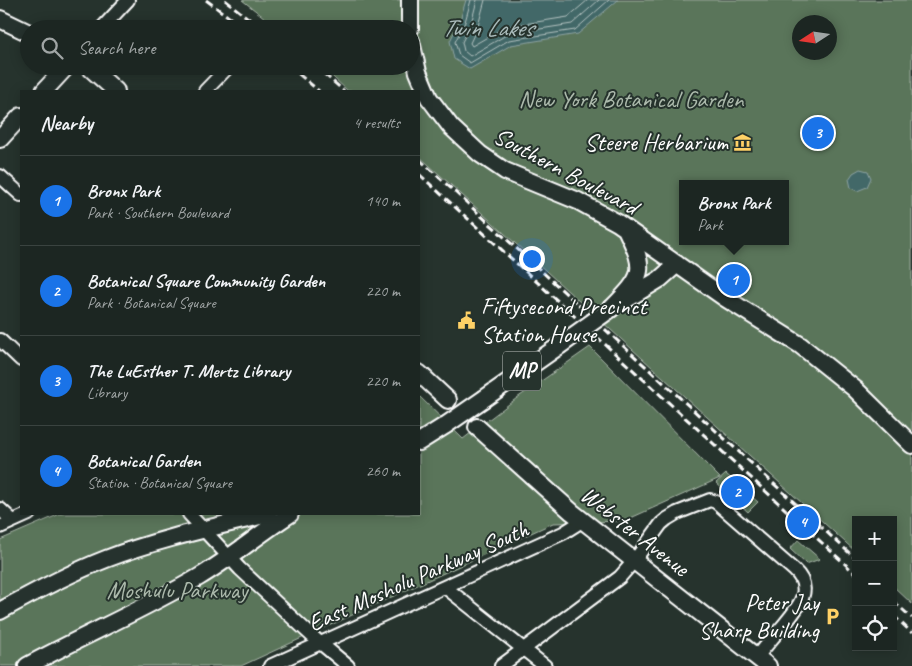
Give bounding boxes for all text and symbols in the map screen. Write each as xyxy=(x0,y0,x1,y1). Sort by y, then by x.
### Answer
water label: Twin Lakes xyxy=(442,12,537,44)
north arrow xyxy=(792,15,837,60)
search box xyxy=(20,20,420,75)
icon: search xyxy=(38,34,66,62)
text: Search here xyxy=(78,36,155,60)
park label: New York Botanical Garden xyxy=(519,84,745,114)
text: Nearby xyxy=(40,110,93,136)
text: 4 results xyxy=(353,113,400,133)
pin: 3 xyxy=(802,114,834,152)
street label: Southern Boulevard xyxy=(489,120,646,223)
place label: Steere Herbarium xyxy=(585,127,729,157)
museum icon: Steere Herbarium xyxy=(732,132,752,152)
text: Bronx Park xyxy=(87,179,160,203)
popup xyxy=(679,180,789,245)
text: 1 xyxy=(52,191,60,211)
text: 140 m xyxy=(366,191,400,211)
text: Bronx Park xyxy=(697,191,771,215)
text: Park · Southern Boulevard xyxy=(87,203,229,223)
text: Park xyxy=(697,215,723,235)
your location xyxy=(519,246,545,272)
pin: 1 xyxy=(718,261,750,299)
text: Botanical Square Community Garden xyxy=(87,269,325,293)
text: 2 xyxy=(52,281,60,301)
text: 220 m xyxy=(366,281,400,301)
place label: Fiftysecond Precinct Station House xyxy=(481,291,649,349)
text: Park · Botanical Square xyxy=(87,293,216,313)
public building icon: Fiftysecond Precinct Station House xyxy=(457,310,477,330)
road number: MP xyxy=(503,352,541,391)
text: The LuEsther T. Mertz Library xyxy=(87,359,290,383)
text: 3 xyxy=(52,371,60,391)
text: 220 m xyxy=(366,371,400,391)
text: Library xyxy=(87,383,127,403)
text: Botanical Garden xyxy=(87,449,201,473)
text: 4 xyxy=(52,461,60,481)
text: 260 m xyxy=(366,461,400,481)
text: Station · Botanical Square xyxy=(87,473,232,493)
pin: 2 xyxy=(721,473,753,511)
street label: Webster Avenue xyxy=(575,479,697,584)
pin: 4 xyxy=(787,503,819,541)
street label: East Mosholu Parkway South xyxy=(303,513,534,638)
map controls xyxy=(852,516,897,651)
button: + xyxy=(852,516,897,561)
button: − xyxy=(852,561,897,606)
park label: Moshulu Parkway xyxy=(107,575,249,605)
place label: Peter Jay Sharp Building xyxy=(699,587,821,645)
parking icon: Peter Jay Sharp Building xyxy=(823,606,843,626)
button: locate xyxy=(852,606,897,651)

